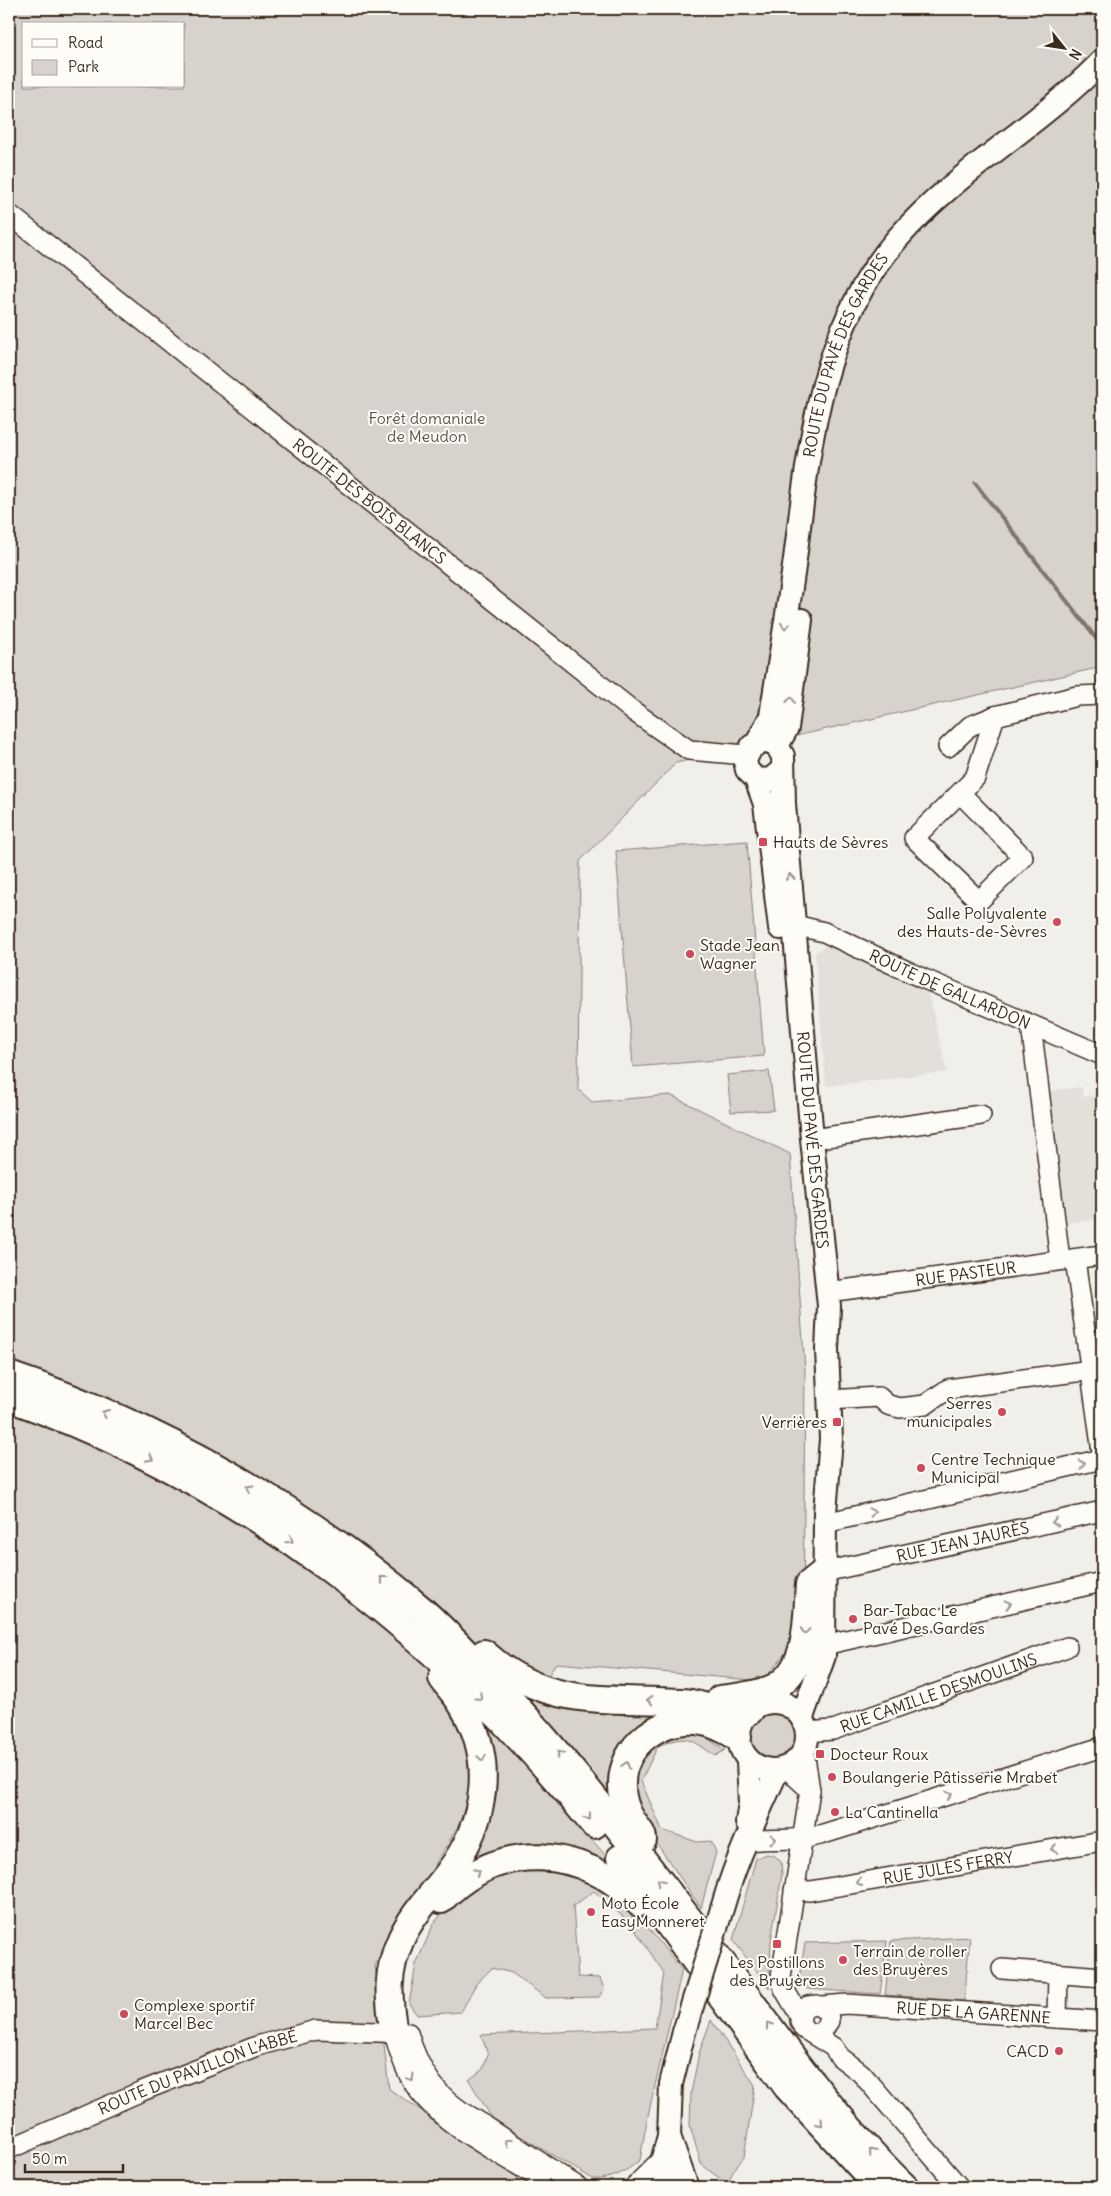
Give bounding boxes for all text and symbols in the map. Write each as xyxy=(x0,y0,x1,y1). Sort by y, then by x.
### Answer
legend xyxy=(22,22,185,88)
north arrow xyxy=(1038,22,1088,72)
text: Road xyxy=(68,33,103,52)
text: N xyxy=(1065,46,1085,63)
text: Park xyxy=(68,57,99,76)
street label: ROUTE DU PAVÉ DES GARDES xyxy=(799,249,892,459)
park label: Forêt domaniale de Meudon xyxy=(369,408,485,446)
street label: ROUTE DES BOIS BLANCS xyxy=(289,434,450,568)
one-way arrow xyxy=(781,621,791,630)
one-way arrow xyxy=(785,696,796,704)
place label: Hauts de Sèvres xyxy=(773,832,888,852)
marker: Hauts de Sèvres xyxy=(757,836,769,848)
one-way arrow xyxy=(785,872,796,880)
place label: Salle Polyvalente des Hauts-de-Sèvres xyxy=(897,903,1047,941)
marker: Salle Polyvalente des Hauts-de-Sèvres xyxy=(1051,916,1063,928)
place label: Stade Jean Wagner xyxy=(700,935,780,973)
street label: ROUTE DE GALLARDON xyxy=(866,945,1034,1033)
marker: Stade Jean Wagner xyxy=(684,948,696,960)
street label: ROUTE DU PAVÉ DES GARDES xyxy=(793,1030,833,1250)
street label: RUE PASTEUR xyxy=(914,1257,1017,1290)
place label: Serres municipales xyxy=(906,1393,992,1431)
marker: Serres municipales xyxy=(996,1406,1008,1418)
one-way arrow xyxy=(101,1408,110,1419)
place label: Verrières xyxy=(762,1412,827,1432)
marker: Verrières xyxy=(831,1416,843,1428)
place label: Centre Technique Municipal xyxy=(931,1449,1056,1487)
one-way arrow xyxy=(145,1452,154,1462)
one-way arrow xyxy=(1078,1459,1087,1470)
marker: Centre Technique Municipal xyxy=(915,1462,927,1474)
one-way arrow xyxy=(245,1484,254,1494)
one-way arrow xyxy=(868,1507,877,1518)
one-way arrow xyxy=(1050,1516,1059,1527)
street label: RUE JEAN JAURÈS xyxy=(895,1517,1031,1566)
one-way arrow xyxy=(285,1534,294,1543)
one-way arrow xyxy=(380,1576,389,1584)
one-way arrow xyxy=(1003,1599,1012,1610)
place label: Bar-Tabac Le Pavé Des Gardes xyxy=(863,1600,985,1638)
marker: Bar-Tabac Le Pavé Des Gardes xyxy=(847,1613,859,1625)
one-way arrow xyxy=(800,1627,811,1635)
street label: RUE CAMILLE DESMOULINS xyxy=(837,1648,1040,1737)
one-way arrow xyxy=(473,1691,482,1700)
one-way arrow xyxy=(645,1695,653,1706)
place label: Docteur Roux xyxy=(830,1744,928,1764)
marker: Docteur Roux xyxy=(814,1748,826,1760)
one-way arrow xyxy=(557,1751,566,1760)
one-way arrow xyxy=(476,1754,486,1762)
one-way arrow xyxy=(620,1761,630,1770)
place label: Boulangerie Pâtisserie Mrabet xyxy=(842,1767,1058,1787)
marker: Boulangerie Pâtisserie Mrabet xyxy=(826,1771,838,1783)
one-way arrow xyxy=(944,1791,953,1801)
place label: La Cantinella xyxy=(845,1802,938,1822)
marker: La Cantinella xyxy=(829,1806,841,1818)
one-way arrow xyxy=(582,1812,591,1821)
one-way arrow xyxy=(770,1834,778,1844)
one-way arrow xyxy=(1050,1843,1058,1853)
street label: RUE JULES FERRY xyxy=(881,1846,1015,1888)
one-way arrow xyxy=(472,1868,481,1878)
one-way arrow xyxy=(855,1876,864,1887)
one-way arrow xyxy=(658,1879,666,1888)
place label: Moto École EasyMonneret xyxy=(601,1893,705,1931)
marker: Moto École EasyMonneret xyxy=(585,1906,597,1918)
marker: Les Postillons des Bruyères xyxy=(771,1938,783,1950)
place label: Terrain de roller des Bruyères xyxy=(853,1941,967,1979)
place label: Les Postillons des Bruyères xyxy=(729,1952,825,1990)
marker: Terrain de roller des Bruyères xyxy=(837,1954,849,1966)
place label: Complexe sportif Marcel Bec xyxy=(134,1995,255,2033)
street label: RUE DE LA GARENNE xyxy=(896,1997,1052,2028)
marker: Complexe sportif Marcel Bec xyxy=(118,2008,130,2020)
one-way arrow xyxy=(767,2022,775,2031)
street label: ROUTE DU PAVILLON L'ABBÉ xyxy=(95,2026,299,2119)
place label: CACD xyxy=(1006,2041,1049,2061)
marker: CACD xyxy=(1053,2045,1065,2057)
one-way arrow xyxy=(404,2072,414,2081)
one-way arrow xyxy=(814,2117,823,2126)
one-way arrow xyxy=(504,2139,514,2148)
scale bar xyxy=(25,2141,122,2173)
one-way arrow xyxy=(869,2148,878,2157)
text: 50 m xyxy=(32,2149,67,2168)

